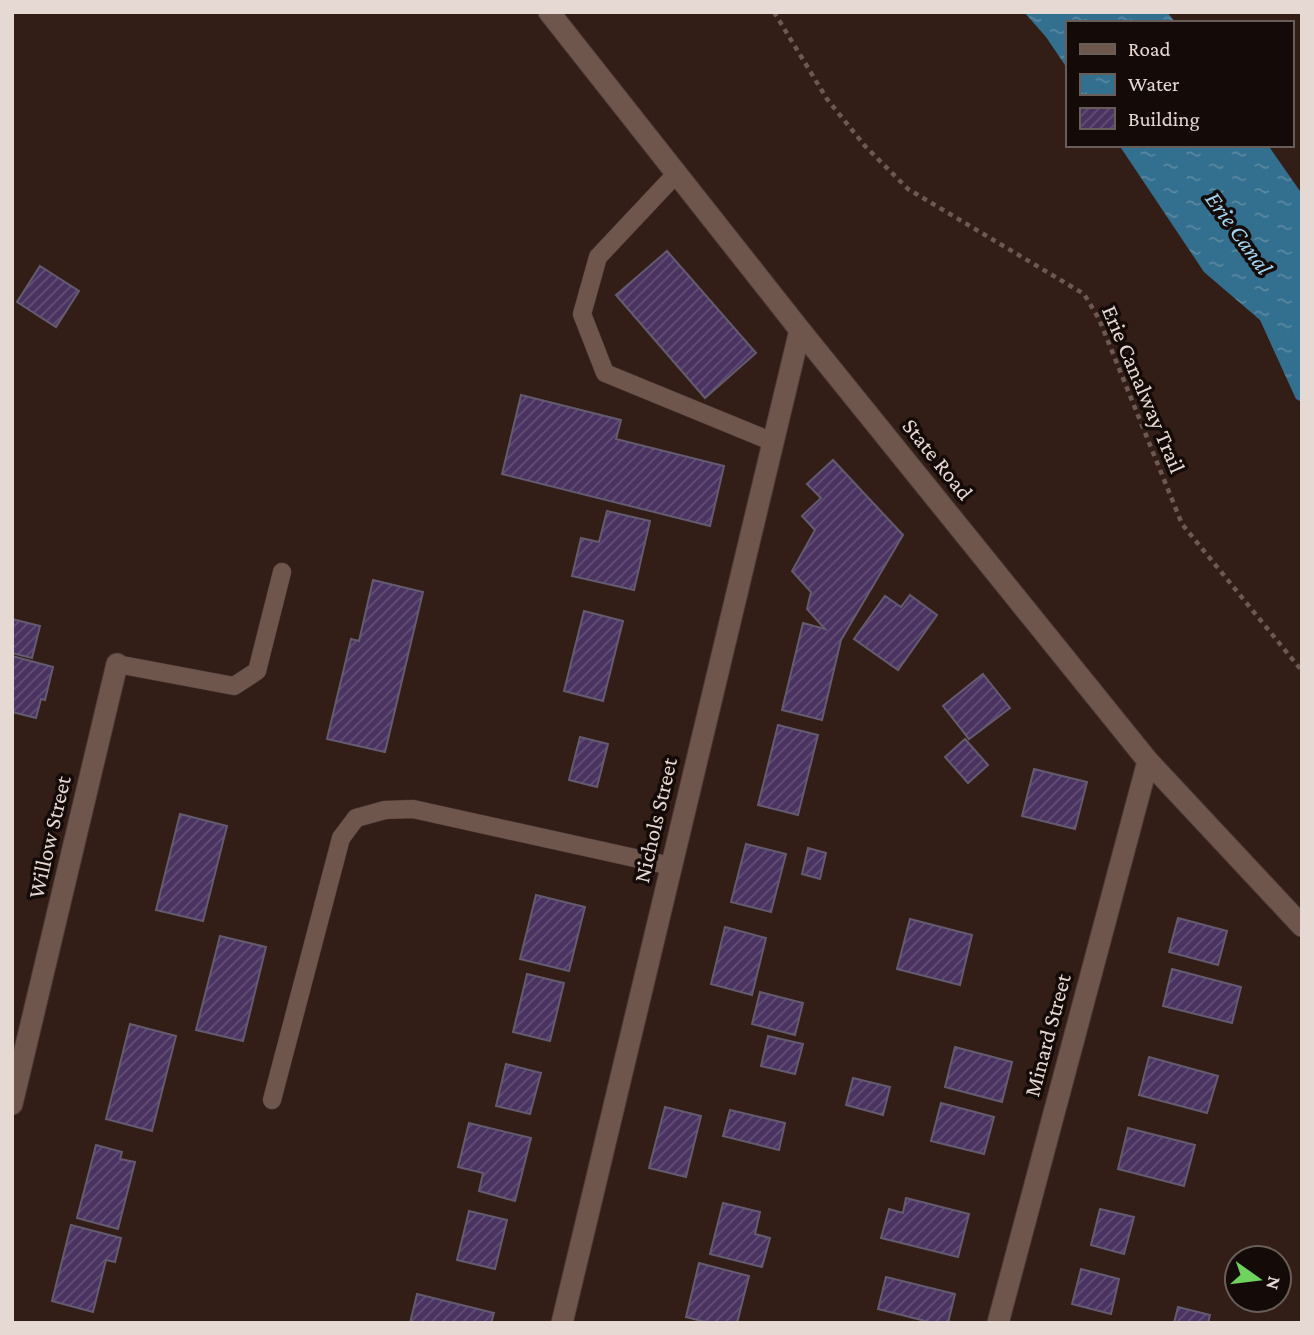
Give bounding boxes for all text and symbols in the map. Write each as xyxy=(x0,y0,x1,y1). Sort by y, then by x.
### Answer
legend xyxy=(1066,21,1293,147)
text: Road xyxy=(1128,37,1171,61)
text: Water xyxy=(1128,72,1180,96)
text: Building xyxy=(1128,107,1200,131)
water label: Erie Canal xyxy=(1200,186,1279,280)
street label: Erie Canalway Trail xyxy=(1097,301,1191,477)
street label: State Road xyxy=(897,413,979,505)
street label: Nichols Street xyxy=(628,755,682,885)
street label: Willow Street xyxy=(22,773,76,901)
street label: Minard Street xyxy=(1018,970,1076,1099)
north arrow xyxy=(1223,1244,1293,1314)
text: N xyxy=(1262,1274,1286,1292)

